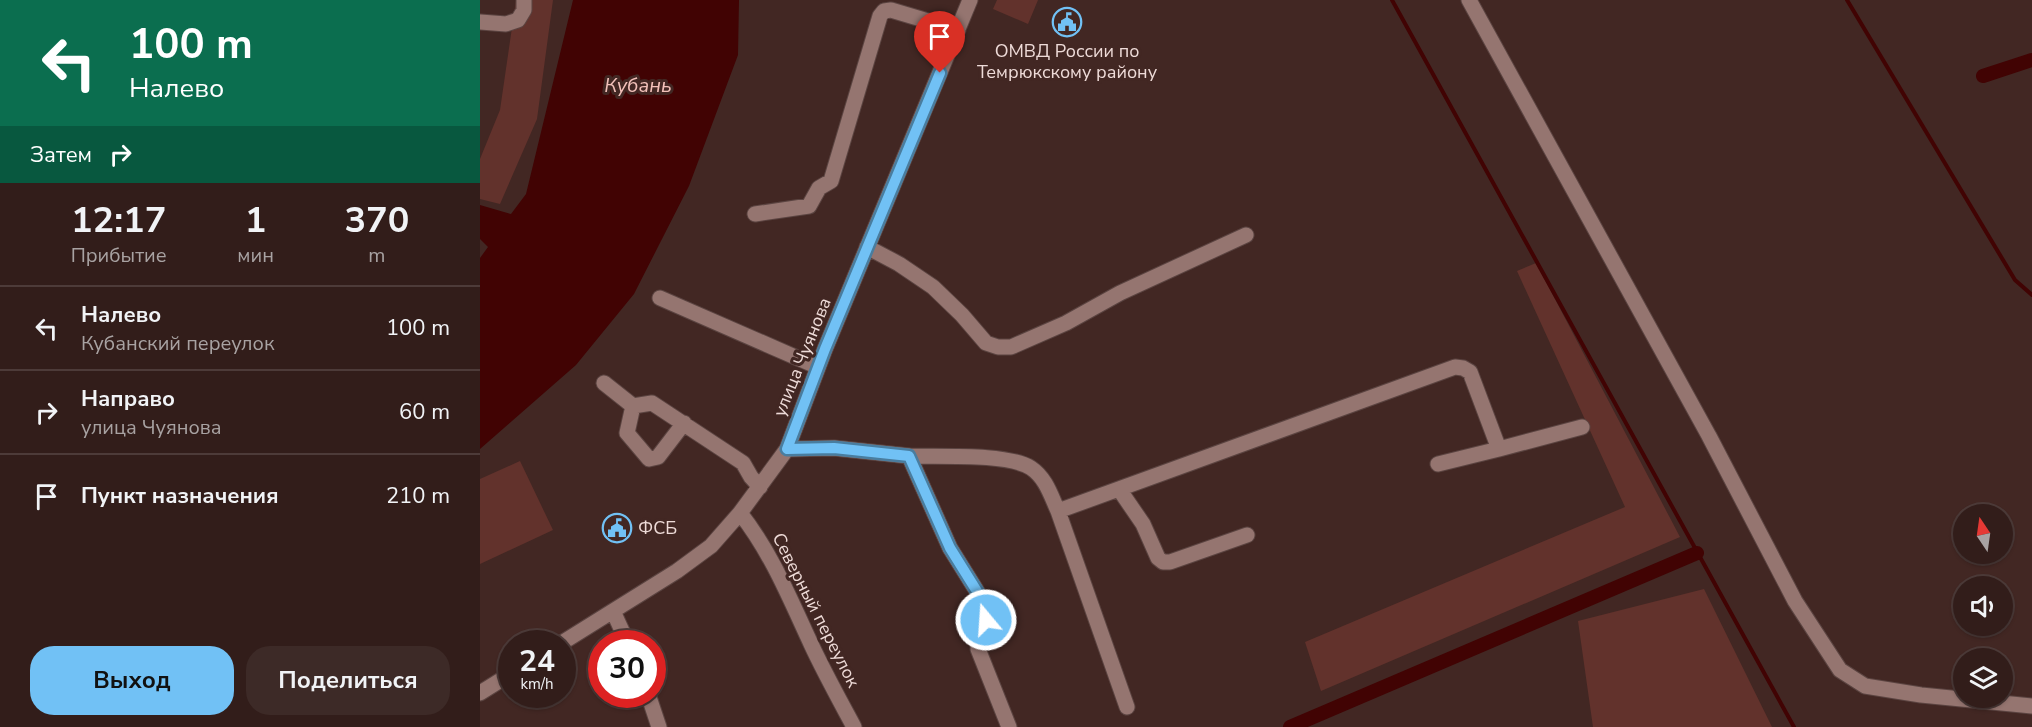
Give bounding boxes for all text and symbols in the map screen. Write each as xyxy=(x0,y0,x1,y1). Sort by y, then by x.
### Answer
public building icon: ОМВД России по Темрюкскому району xyxy=(1051,6,1083,38)
pin xyxy=(914,11,965,73)
text: 100 m xyxy=(129,16,253,73)
icon: arrive xyxy=(923,20,956,53)
icon: left xyxy=(30,24,108,102)
place label: ОМВД России по Темрюкскому району xyxy=(977,39,1158,84)
text: Налево xyxy=(129,70,224,107)
water label: Кубань xyxy=(604,72,672,99)
icon: right xyxy=(104,138,137,171)
text: Затем xyxy=(30,140,92,170)
text: 12:17 xyxy=(71,196,166,245)
text: 1 xyxy=(245,196,266,245)
text: 370 xyxy=(345,196,409,245)
text: Прибытие xyxy=(71,242,167,269)
text: мин xyxy=(237,242,274,269)
text: m xyxy=(368,242,385,269)
street label: улица Чуянова xyxy=(767,294,837,420)
text: Налево xyxy=(81,300,161,330)
icon: left xyxy=(30,312,63,345)
text: 100 m xyxy=(386,313,450,343)
text: Кубанский переулок xyxy=(81,330,274,357)
text: Направо xyxy=(81,384,175,414)
icon: right xyxy=(30,396,63,429)
text: 60 m xyxy=(399,397,450,427)
text: улица Чуянова xyxy=(81,414,221,441)
icon: arrive xyxy=(30,480,63,513)
text: Пункт назначения xyxy=(81,481,279,511)
text: 210 m xyxy=(386,481,450,511)
north arrow xyxy=(1953,504,2013,564)
map controls xyxy=(1953,504,2013,708)
public building icon: ФСБ xyxy=(601,512,633,544)
place label: ФСБ xyxy=(638,516,677,540)
street label: Северный переулок xyxy=(767,529,866,692)
button: sound xyxy=(1953,576,2013,636)
position arrow xyxy=(954,588,1018,652)
speed limit sign: 30 xyxy=(588,630,666,708)
text: 24 xyxy=(519,641,555,682)
button: Выход xyxy=(30,646,234,715)
button: Поделиться xyxy=(246,646,450,715)
button: layers xyxy=(1953,648,2013,708)
text: km/h xyxy=(520,674,554,694)

